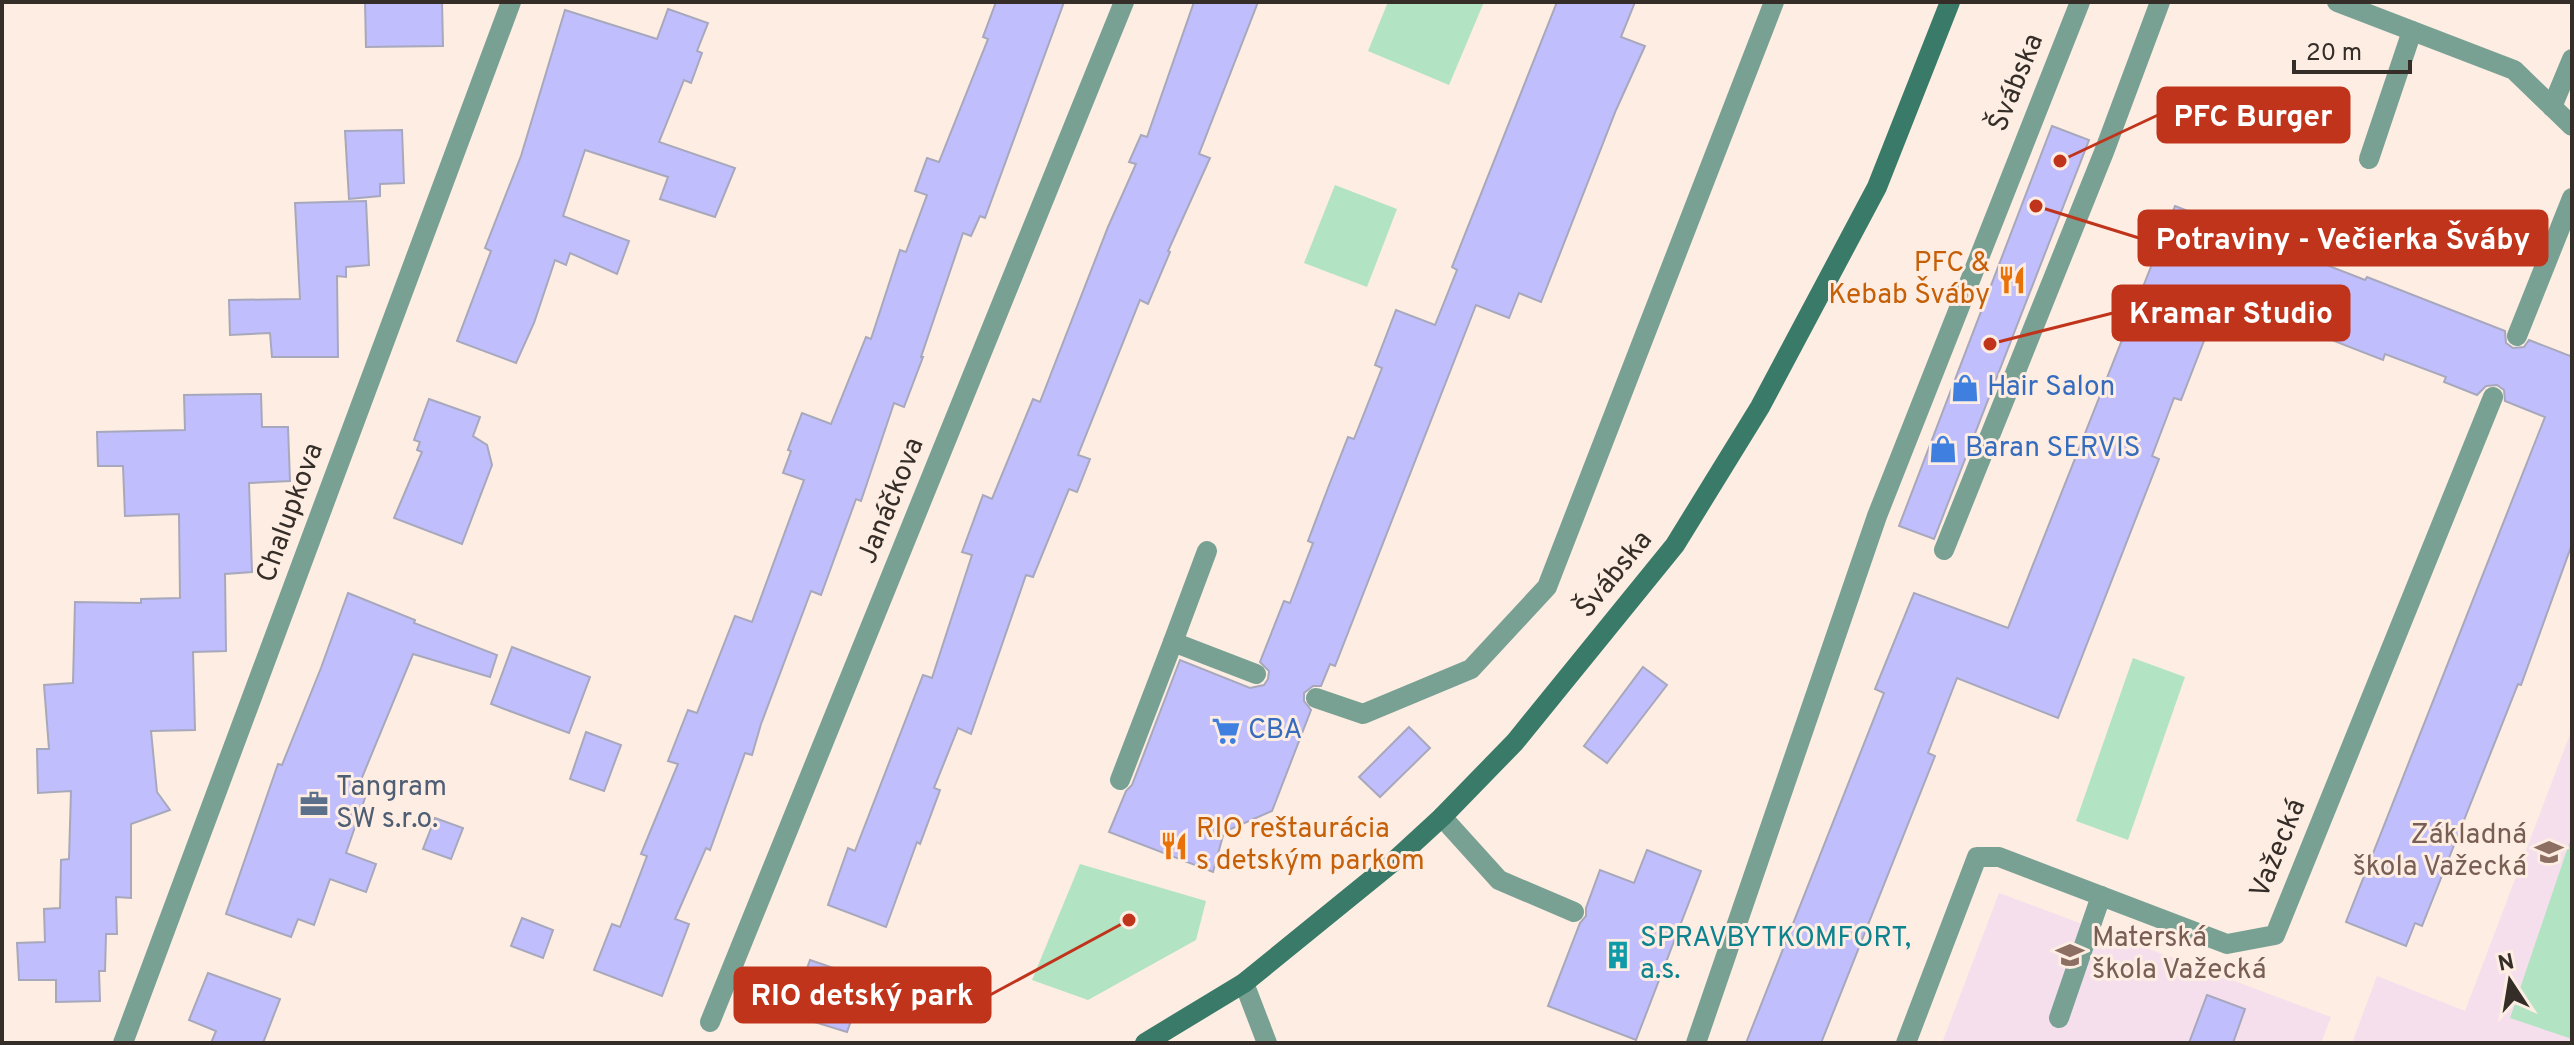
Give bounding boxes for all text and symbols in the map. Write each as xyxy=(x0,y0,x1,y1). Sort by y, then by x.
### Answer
scale bar xyxy=(2294,24,2410,74)
street label: Švábska xyxy=(1979,28,2053,137)
text: 20 m xyxy=(2306,39,2362,69)
callout: PFC Burger xyxy=(2158,88,2349,142)
text: PFC Burger xyxy=(2173,100,2333,137)
callout: Potraviny - Večierka Šváby xyxy=(2139,211,2547,265)
text: Potraviny - Večierka Šváby xyxy=(2156,220,2530,260)
place label: PFC & Kebab Šváby xyxy=(1828,246,1990,314)
restaurant icon: PFC & Kebab Šváby xyxy=(1997,265,2027,295)
callout: Kramar Studio xyxy=(2113,286,2349,340)
text: Kramar Studio xyxy=(2129,297,2333,334)
place label: Hair Salon xyxy=(1987,370,2115,406)
shop icon: Hair Salon xyxy=(1950,373,1980,403)
place label: Baran SERVIS xyxy=(1965,431,2141,467)
street label: Janáčkova xyxy=(850,433,934,569)
shop icon: Baran SERVIS xyxy=(1928,434,1958,464)
street label: Chalupkova xyxy=(249,438,333,588)
street label: Švábska xyxy=(1567,522,1661,626)
place label: CBA xyxy=(1248,713,1302,749)
supermarket icon: CBA xyxy=(1211,716,1241,746)
place label: Tangram SW s.r.o. xyxy=(336,770,447,838)
office icon: Tangram SW s.r.o. xyxy=(299,789,329,819)
street label: Važecká xyxy=(2243,794,2315,904)
place label: RIO reštaurácia s detským parkom xyxy=(1196,812,1425,880)
place label: Základná škola Važecká xyxy=(2353,818,2527,886)
restaurant icon: RIO reštaurácia s detským parkom xyxy=(1159,831,1189,861)
school or university icon: Základná škola Važecká xyxy=(2534,837,2564,867)
place label: SPRAVBYTKOMFORT, a.s. xyxy=(1640,921,1911,989)
place label: Materská škola Važecká xyxy=(2092,921,2266,989)
building icon: SPRAVBYTKOMFORT, a.s. xyxy=(1603,940,1633,970)
school or university icon: Materská škola Važecká xyxy=(2055,940,2085,970)
north arrow xyxy=(2470,941,2550,1021)
text: N xyxy=(2496,949,2517,979)
callout: RIO detský park xyxy=(735,968,990,1022)
text: RIO detský park xyxy=(750,979,974,1016)

